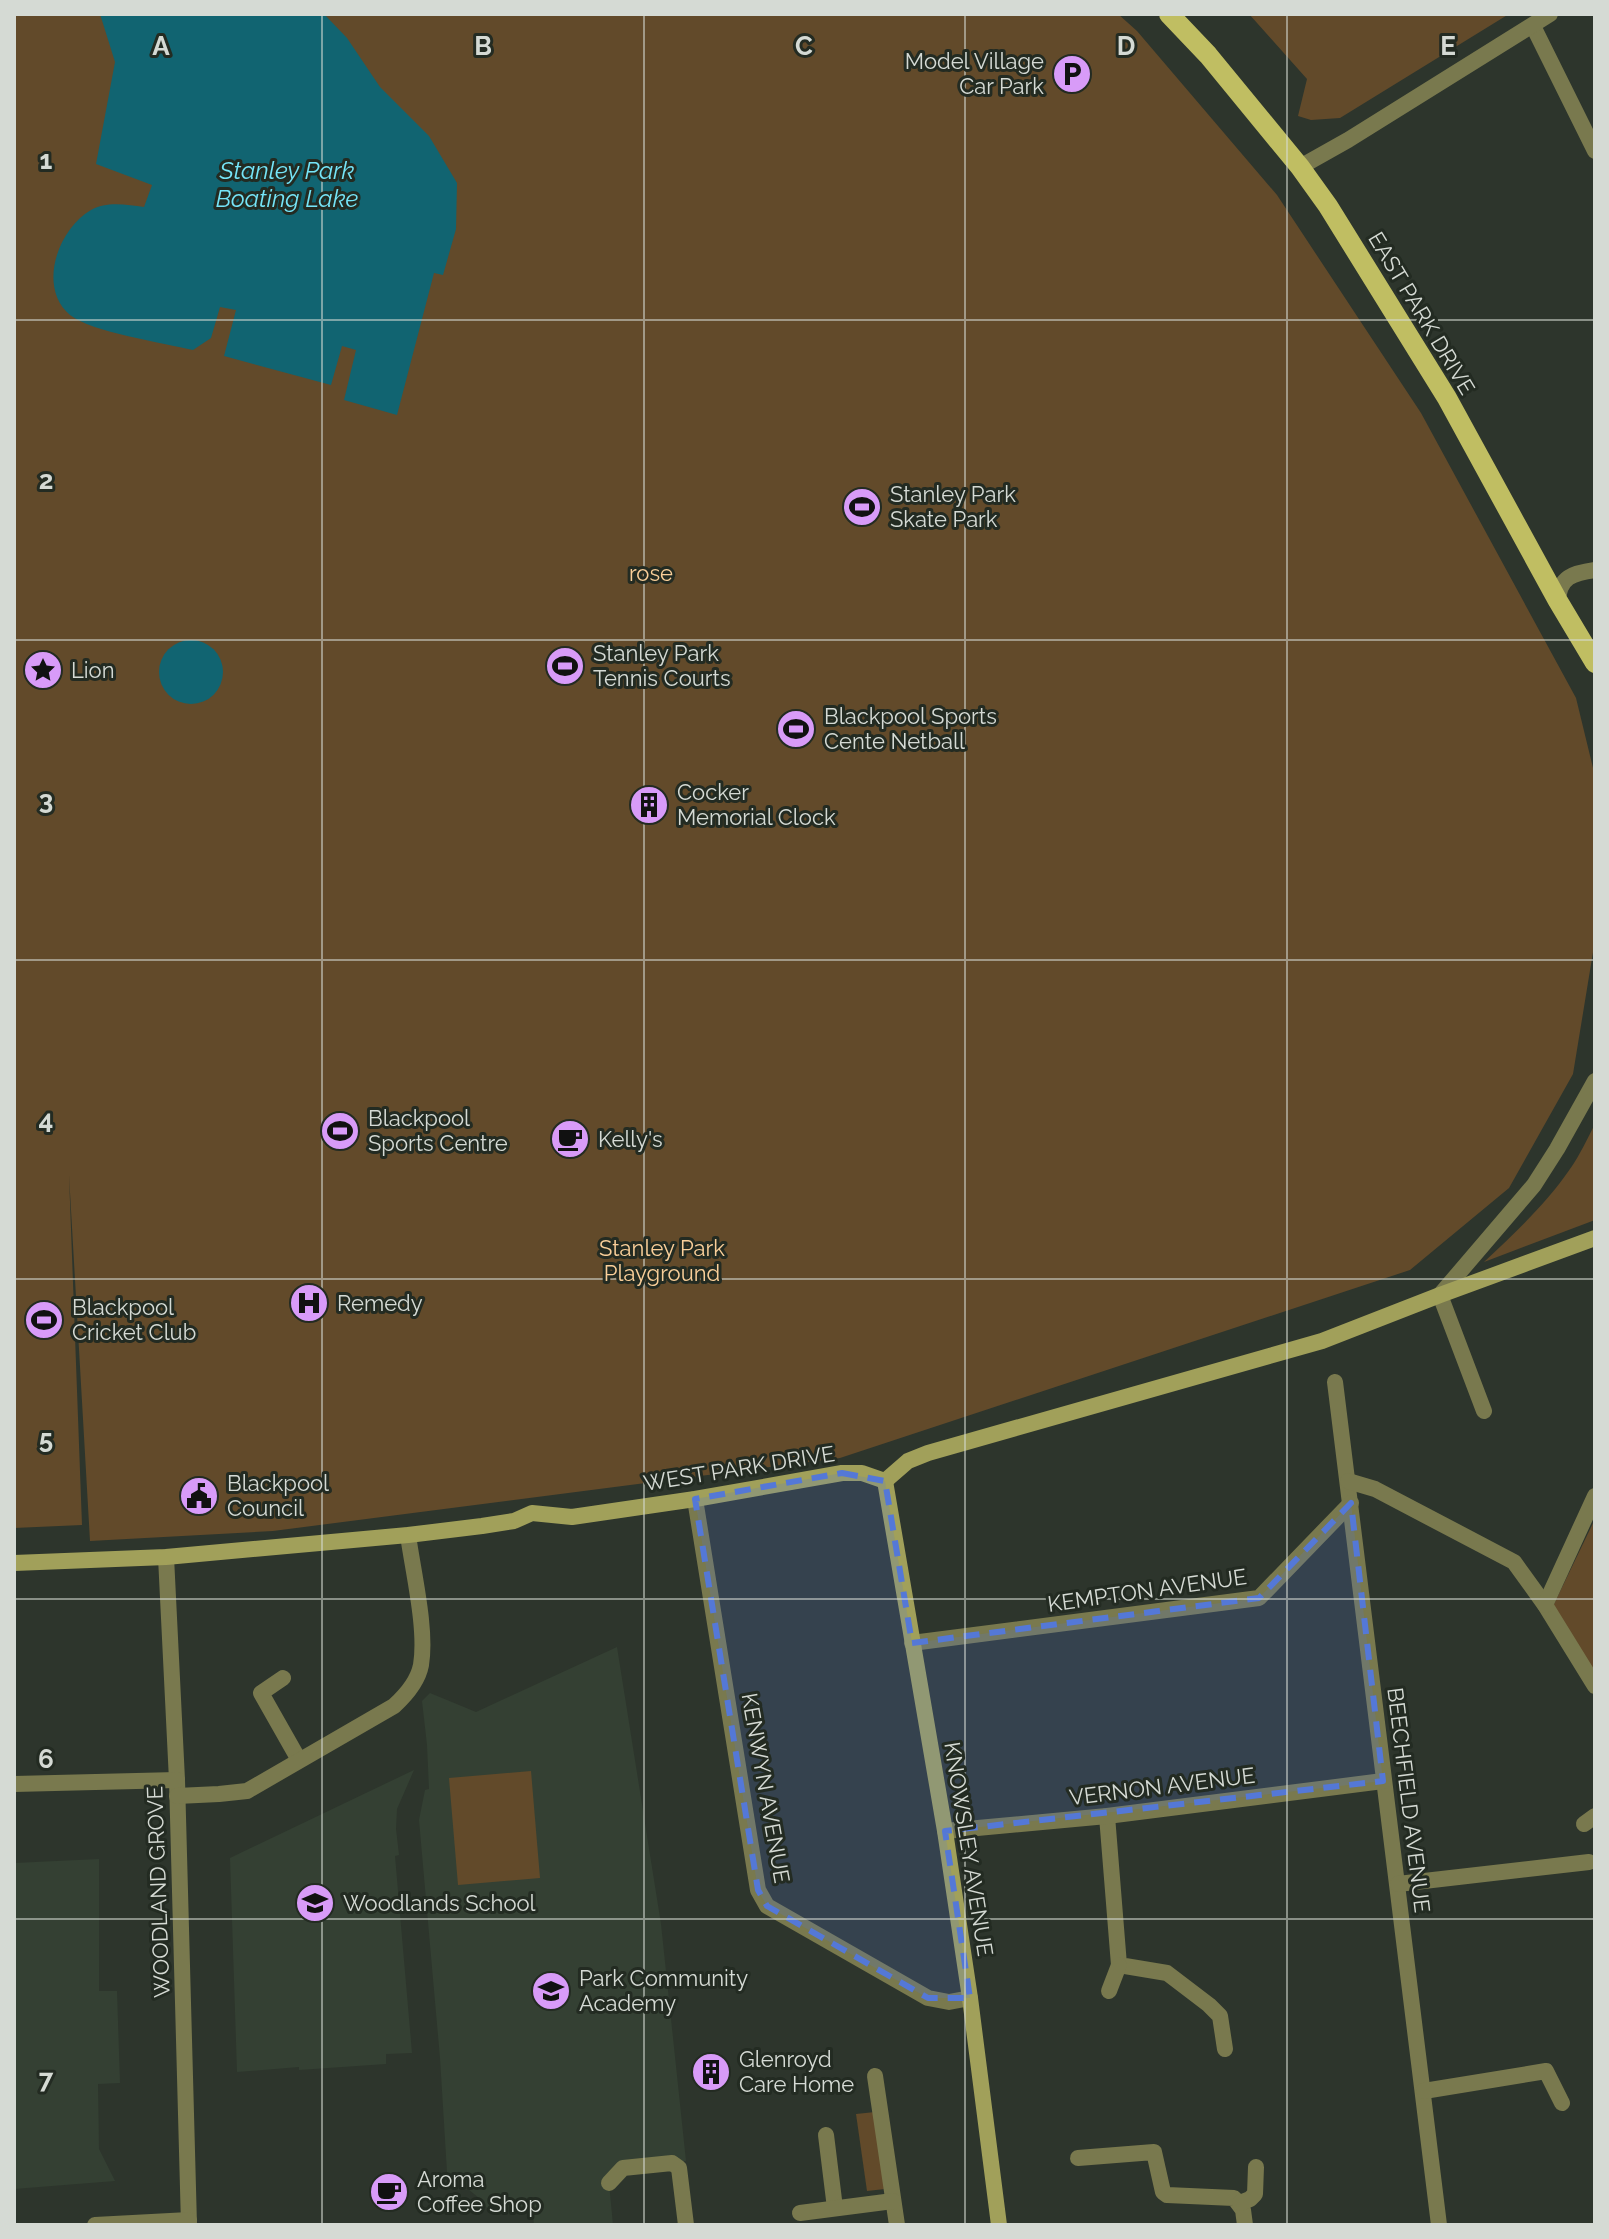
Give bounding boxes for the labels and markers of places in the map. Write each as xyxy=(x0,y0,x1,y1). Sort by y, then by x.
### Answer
place label: Model Village Car Park xyxy=(905,48,1044,99)
parking icon: Model Village Car Park xyxy=(1051,53,1093,95)
place label: Stanley Park Skate Park xyxy=(890,481,1016,532)
sports icon: Stanley Park Skate Park xyxy=(841,486,883,528)
place label: Stanley Park Tennis Courts xyxy=(593,640,731,691)
sports icon: Stanley Park Tennis Courts xyxy=(544,645,586,687)
place icon: Lion xyxy=(22,649,64,691)
place label: Lion xyxy=(71,657,115,683)
place label: Blackpool Sports Cente Netball xyxy=(824,703,997,754)
sports icon: Blackpool Sports Cente Netball xyxy=(775,708,817,750)
place label: Cocker Memorial Clock xyxy=(677,779,836,830)
building icon: Cocker Memorial Clock xyxy=(628,784,670,826)
place label: Blackpool Sports Centre xyxy=(368,1105,508,1156)
sports icon: Blackpool Sports Centre xyxy=(319,1110,361,1152)
cafe icon: Kelly's xyxy=(549,1118,591,1160)
place label: Kelly's xyxy=(598,1126,663,1152)
hospital icon: Remedy xyxy=(288,1282,330,1324)
place label: Remedy xyxy=(337,1290,423,1316)
place label: Blackpool Cricket Club xyxy=(72,1294,196,1345)
sports icon: Blackpool Cricket Club xyxy=(23,1299,65,1341)
place label: Blackpool Council xyxy=(227,1470,329,1521)
public building icon: Blackpool Council xyxy=(178,1475,220,1517)
school or university icon: Woodlands School xyxy=(294,1882,336,1924)
place label: Woodlands School xyxy=(343,1890,536,1916)
place label: Park Community Academy xyxy=(579,1965,748,2016)
school or university icon: Park Community Academy xyxy=(530,1970,572,2012)
place label: Glenroyd Care Home xyxy=(739,2046,854,2097)
building icon: Glenroyd Care Home xyxy=(690,2051,732,2093)
place label: Aroma Coffee Shop xyxy=(417,2166,542,2217)
cafe icon: Aroma Coffee Shop xyxy=(368,2171,410,2213)

